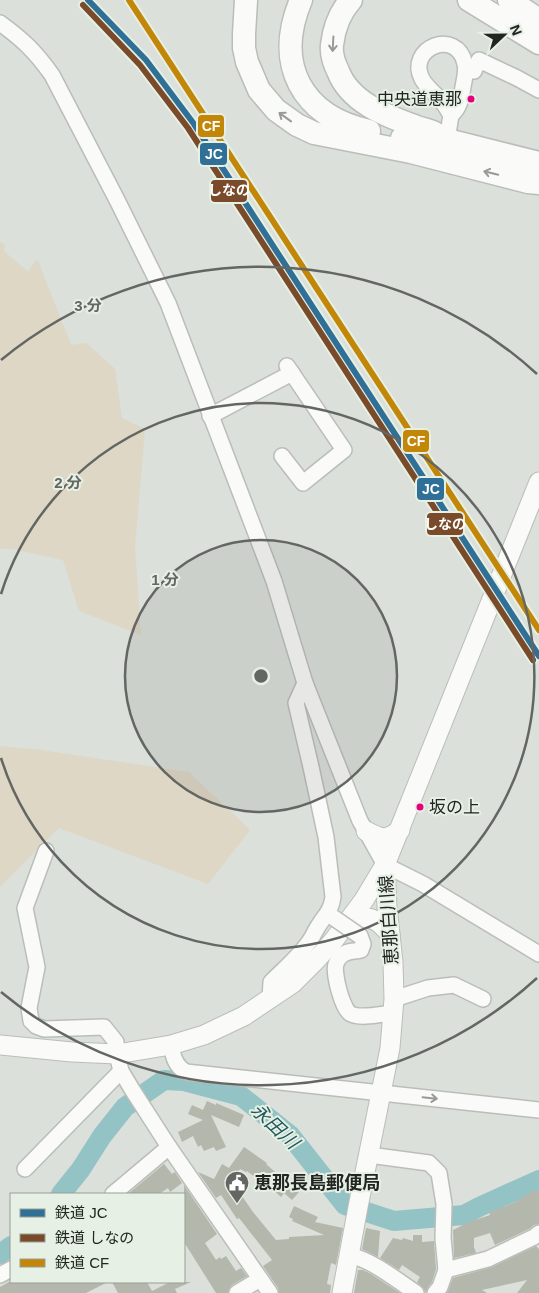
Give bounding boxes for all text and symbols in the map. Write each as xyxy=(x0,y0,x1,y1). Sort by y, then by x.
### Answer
north arrow xyxy=(479,10,529,60)
text: N xyxy=(507,22,525,38)
one-way arrow xyxy=(328,36,337,52)
place label: 中央道恵那 xyxy=(377,90,462,109)
marker: 中央道恵那 xyxy=(466,94,476,104)
one-way arrow xyxy=(278,112,292,122)
line badge: CF xyxy=(197,114,225,138)
text: CF xyxy=(202,118,221,134)
line badge: JC xyxy=(199,142,228,166)
text: JC xyxy=(205,146,223,162)
one-way arrow xyxy=(484,168,500,177)
line badge: しなの xyxy=(210,179,248,203)
text: しなの xyxy=(208,182,250,198)
text: 3 分 xyxy=(74,297,102,314)
line badge: CF xyxy=(402,429,430,453)
text: CF xyxy=(407,433,426,449)
text: 2 分 xyxy=(54,474,82,491)
line badge: JC xyxy=(416,477,445,501)
text: JC xyxy=(422,481,440,497)
line badge: しなの xyxy=(426,512,464,536)
text: しなの xyxy=(424,516,466,532)
text: 1 分 xyxy=(151,571,179,588)
centre of rings xyxy=(252,667,270,685)
place label: 坂の上 xyxy=(429,798,480,817)
marker: 坂の上 xyxy=(415,802,425,812)
street label: 恵那白川線 xyxy=(376,874,402,966)
one-way arrow xyxy=(421,1094,437,1103)
water label: 永田川 xyxy=(247,1099,304,1154)
public building icon: 恵那長島郵便局 xyxy=(224,1170,250,1204)
place label: 恵那長島郵便局 xyxy=(254,1173,380,1193)
legend xyxy=(10,1193,185,1283)
text: 鉄道 JC xyxy=(55,1204,108,1221)
text: 鉄道 しなの xyxy=(55,1229,134,1246)
text: 鉄道 CF xyxy=(55,1254,109,1271)

